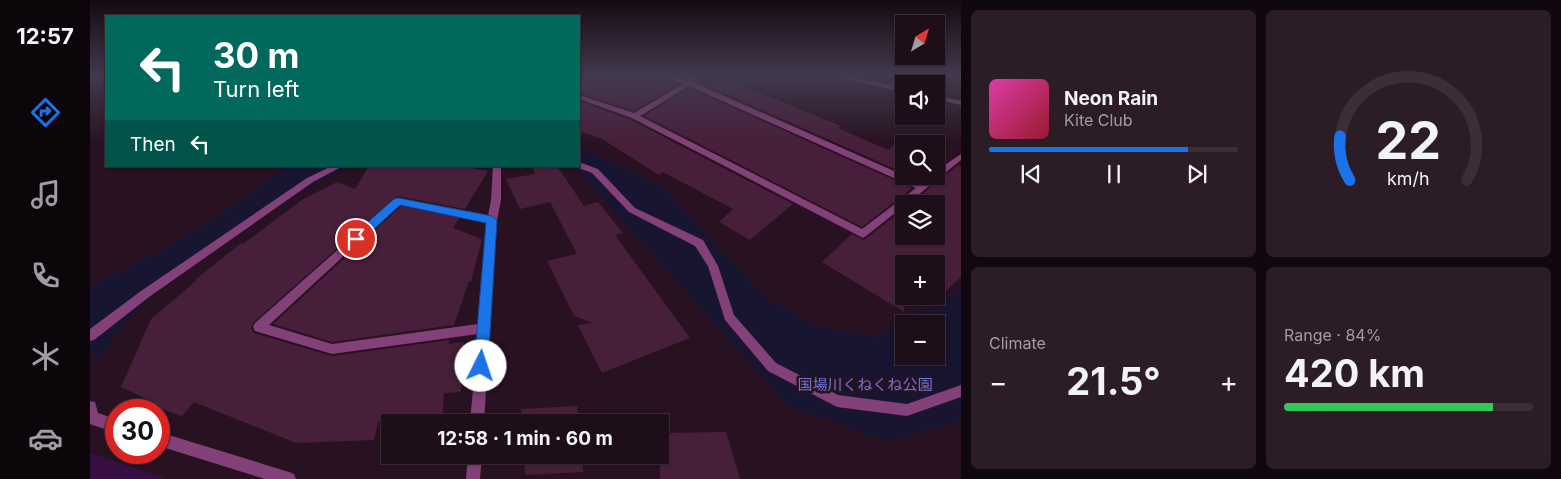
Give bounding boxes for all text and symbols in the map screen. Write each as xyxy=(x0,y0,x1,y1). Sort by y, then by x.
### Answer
north arrow xyxy=(895,15,945,65)
map controls xyxy=(895,15,945,365)
text: 12:57 xyxy=(16,23,74,49)
text: 30 m xyxy=(213,34,299,76)
icon: left xyxy=(130,35,195,100)
button: sound xyxy=(895,75,945,125)
text: Turn left xyxy=(213,76,299,102)
text: Neon Rain xyxy=(1064,87,1158,110)
icon: directions xyxy=(28,95,63,130)
text: 22 xyxy=(1376,109,1441,172)
text: Kite Club xyxy=(1064,110,1133,130)
icon: left xyxy=(186,130,214,158)
text: Then xyxy=(130,133,176,156)
button: search xyxy=(895,135,945,185)
icon: previous xyxy=(1017,160,1045,188)
icon: pause xyxy=(1100,160,1128,188)
icon: next xyxy=(1183,160,1211,188)
text: km/h xyxy=(1387,168,1430,189)
icon: music xyxy=(28,177,63,212)
button: layers xyxy=(895,195,945,245)
pin xyxy=(335,218,377,260)
icon: arrive xyxy=(342,225,370,253)
button: + xyxy=(895,255,945,305)
icon: phone xyxy=(28,258,63,293)
button: − xyxy=(895,315,945,365)
text: Range · 84% xyxy=(1284,325,1381,345)
text: Climate xyxy=(989,333,1046,353)
icon: climate xyxy=(28,339,63,374)
position arrow xyxy=(454,339,506,391)
text: 420 km xyxy=(1284,350,1425,396)
text: 21.5° xyxy=(1066,358,1161,404)
text: − xyxy=(989,365,1008,399)
text: + xyxy=(1219,365,1238,399)
park label: 国場川くねくね公園 xyxy=(797,375,933,394)
speed limit sign: 30 xyxy=(105,399,170,464)
icon: car xyxy=(28,421,63,456)
text: 12:58 · 1 min · 60 m xyxy=(437,427,613,450)

